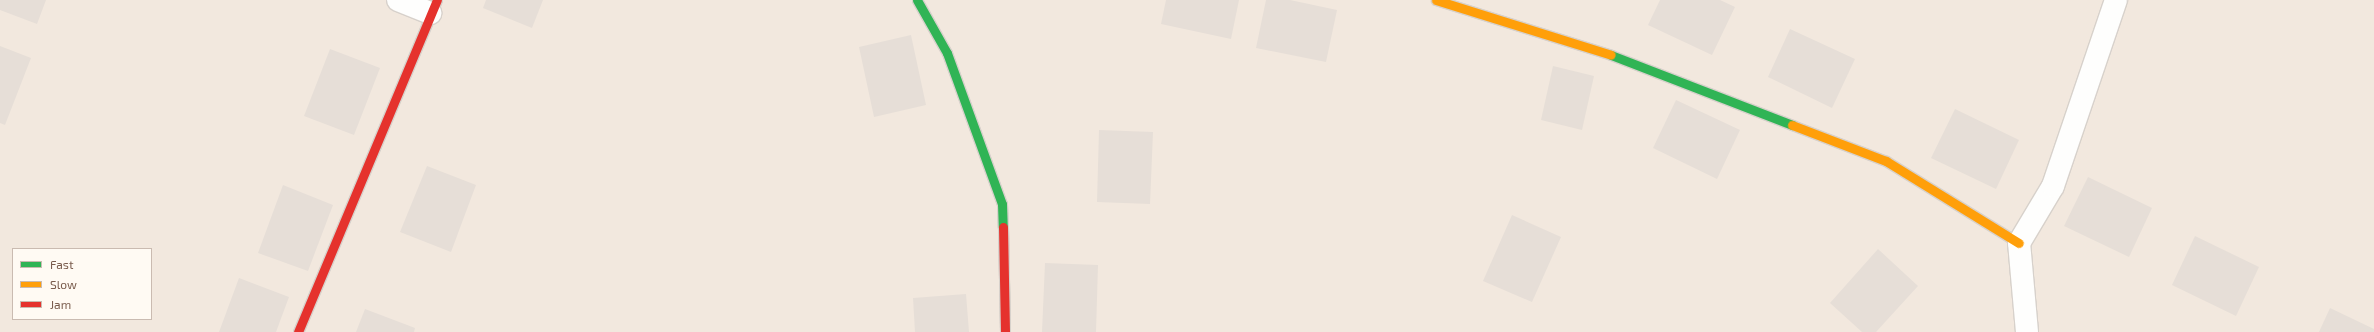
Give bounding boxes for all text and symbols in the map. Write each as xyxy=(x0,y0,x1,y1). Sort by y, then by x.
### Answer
legend xyxy=(12,248,152,320)
text: Fast xyxy=(50,257,73,271)
text: Slow xyxy=(50,277,77,291)
text: Jam xyxy=(50,297,71,311)

